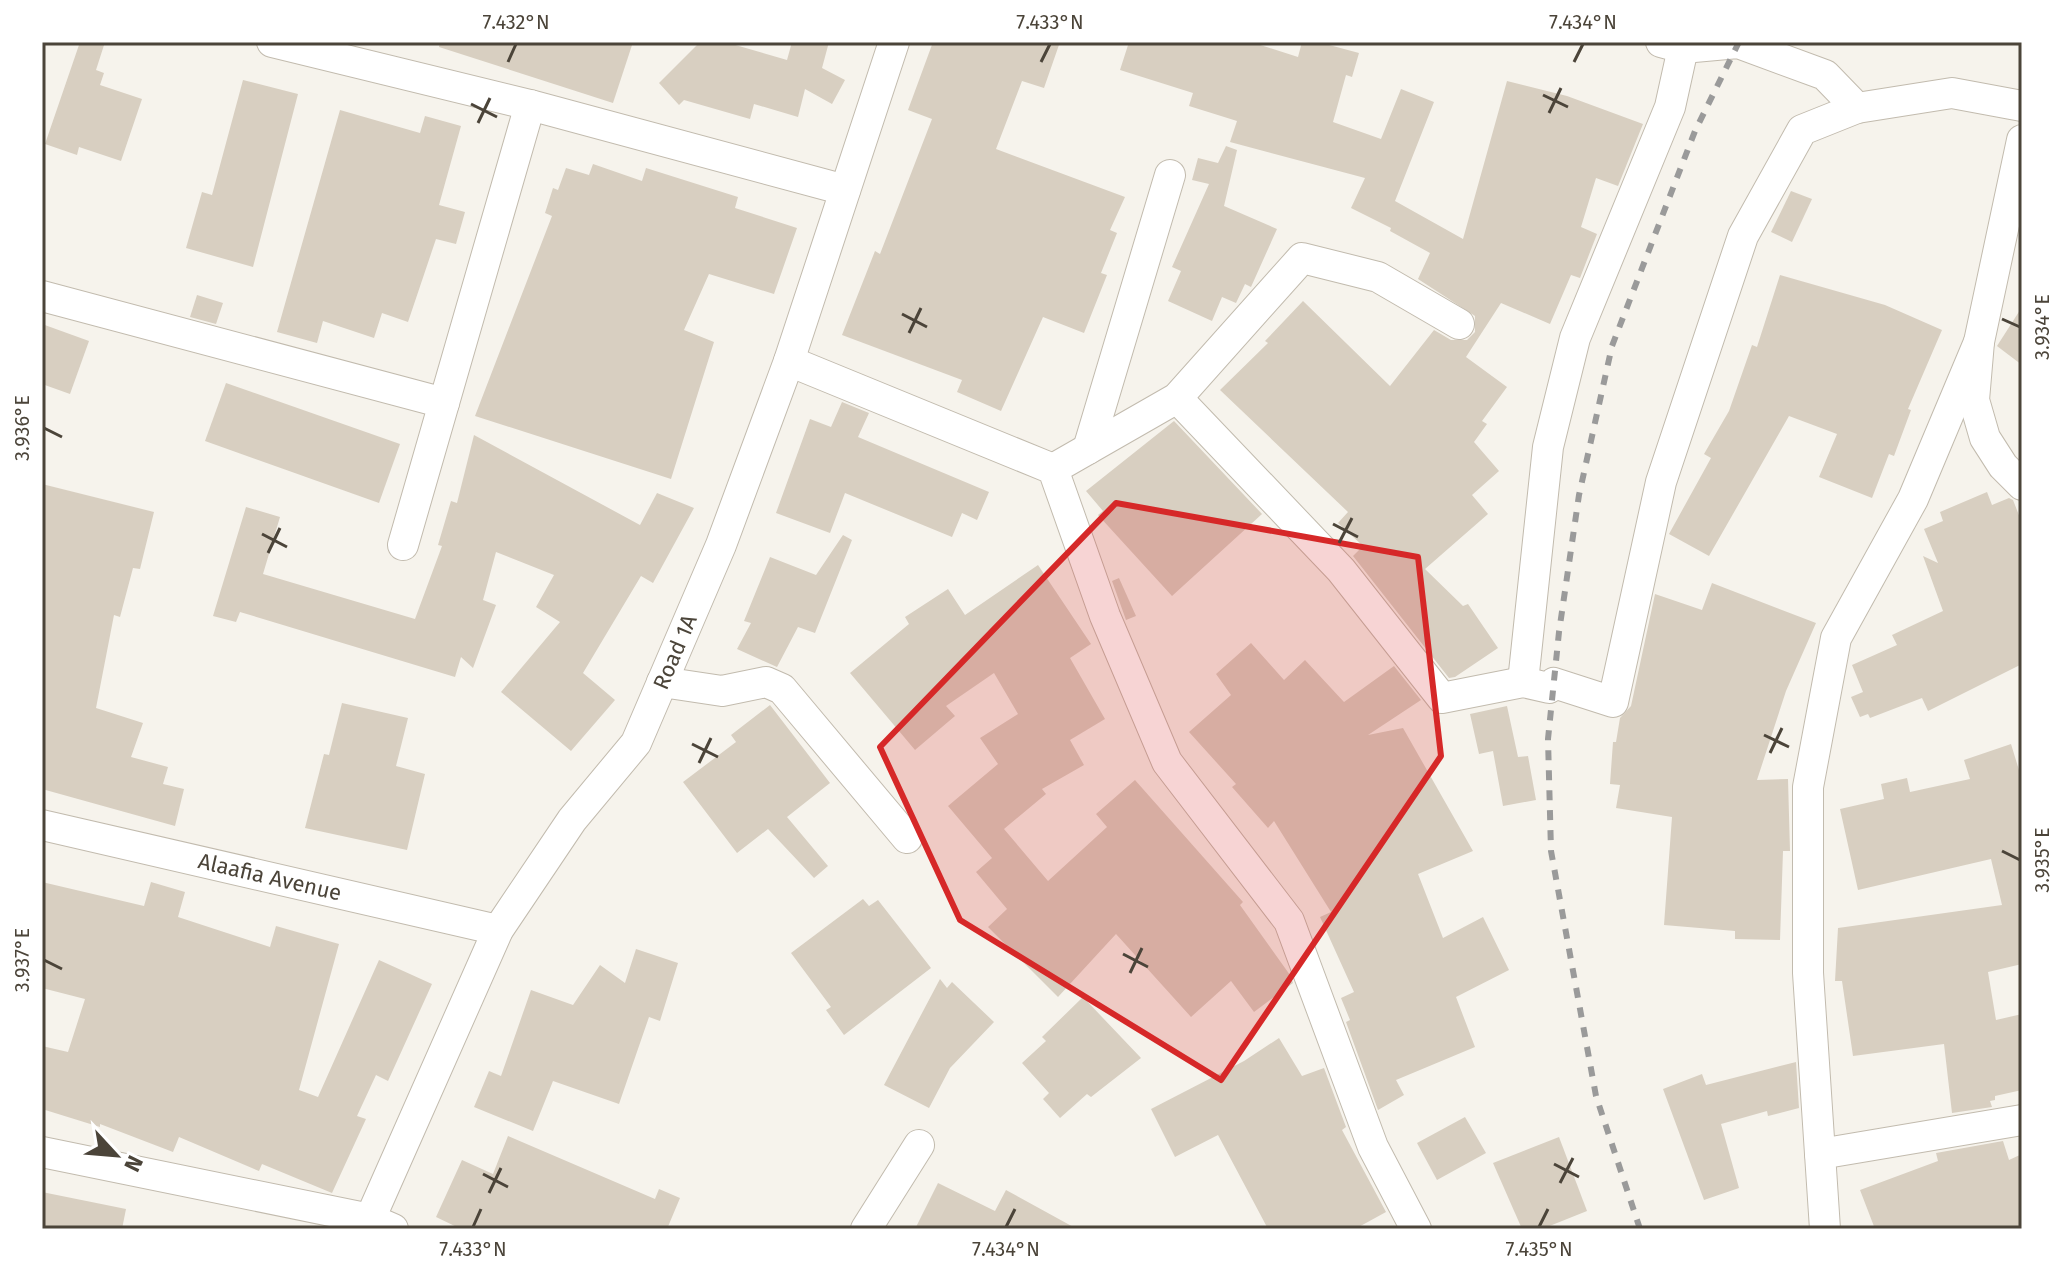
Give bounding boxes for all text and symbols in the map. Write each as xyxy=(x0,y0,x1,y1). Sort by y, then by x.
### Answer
text: 7.432°N xyxy=(482,10,550,34)
text: 7.433°N xyxy=(1016,10,1084,34)
text: 7.434°N xyxy=(1549,10,1617,34)
text: 3.934°E xyxy=(2030,294,2054,360)
text: 3.936°E xyxy=(10,395,34,461)
street label: Road 1A xyxy=(647,610,703,693)
text: 3.935°E xyxy=(2030,827,2054,893)
street label: Alaafia Avenue xyxy=(196,847,344,907)
text: 3.937°E xyxy=(10,928,34,992)
north arrow xyxy=(76,1115,156,1195)
text: N xyxy=(118,1151,149,1176)
text: 7.433°N xyxy=(439,1237,507,1261)
text: 7.434°N xyxy=(972,1237,1040,1261)
text: 7.435°N xyxy=(1505,1237,1573,1261)

